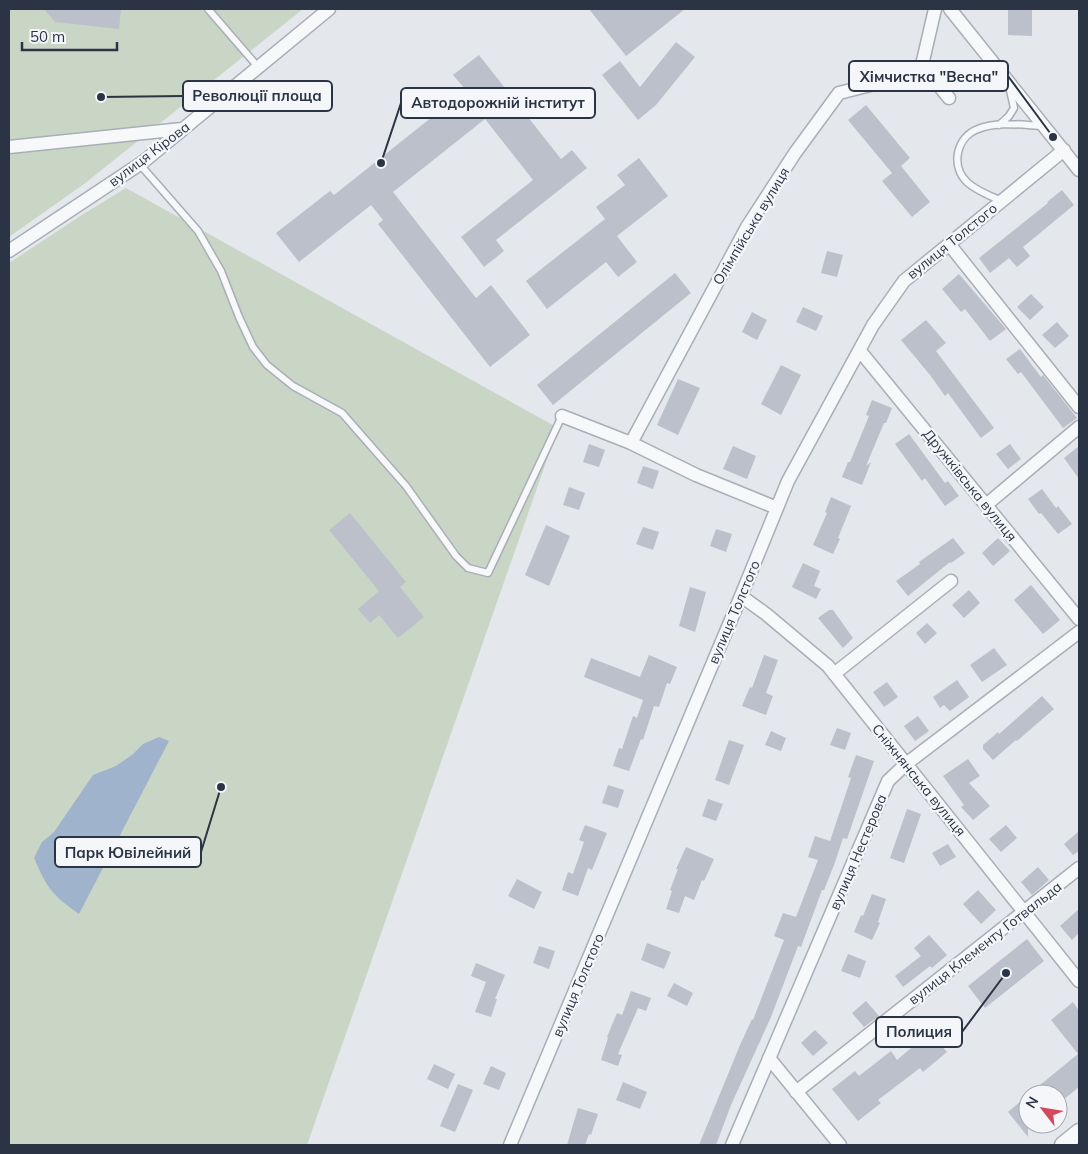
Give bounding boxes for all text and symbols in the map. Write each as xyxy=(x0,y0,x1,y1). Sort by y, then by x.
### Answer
scale bar xyxy=(22,20,118,52)
text: 50 m xyxy=(30,27,65,46)
callout: Хімчистка "Весна" xyxy=(849,61,1008,91)
text: Хімчистка "Весна" xyxy=(859,67,998,86)
callout: Революції площа xyxy=(183,81,332,111)
text: Революції площа xyxy=(192,86,322,105)
callout: Автодорожній інститут xyxy=(401,88,595,118)
text: Автодорожній інститут xyxy=(411,93,586,112)
street label: вулиця Кірова xyxy=(105,118,193,190)
street label: Олімпійська вулиця xyxy=(709,164,793,288)
street label: вулиця Толстого xyxy=(903,199,1001,283)
street label: Дружківська вулиця xyxy=(919,425,1021,545)
street label: вулиця Толстого xyxy=(704,557,764,667)
street label: Сніжнянська вулиця xyxy=(868,720,970,840)
street label: вулиця Нестерова xyxy=(825,791,891,913)
callout: Парк Ювілейний xyxy=(55,837,201,867)
text: Парк Ювілейний xyxy=(65,843,191,862)
street label: вулиця Клементу Готвальда xyxy=(905,878,1065,1008)
street label: вулиця Толстого xyxy=(548,930,608,1040)
callout: Полиция xyxy=(876,1017,962,1047)
text: Полиция xyxy=(886,1022,952,1041)
north arrow xyxy=(1018,1084,1068,1134)
text: N xyxy=(1021,1093,1042,1111)

